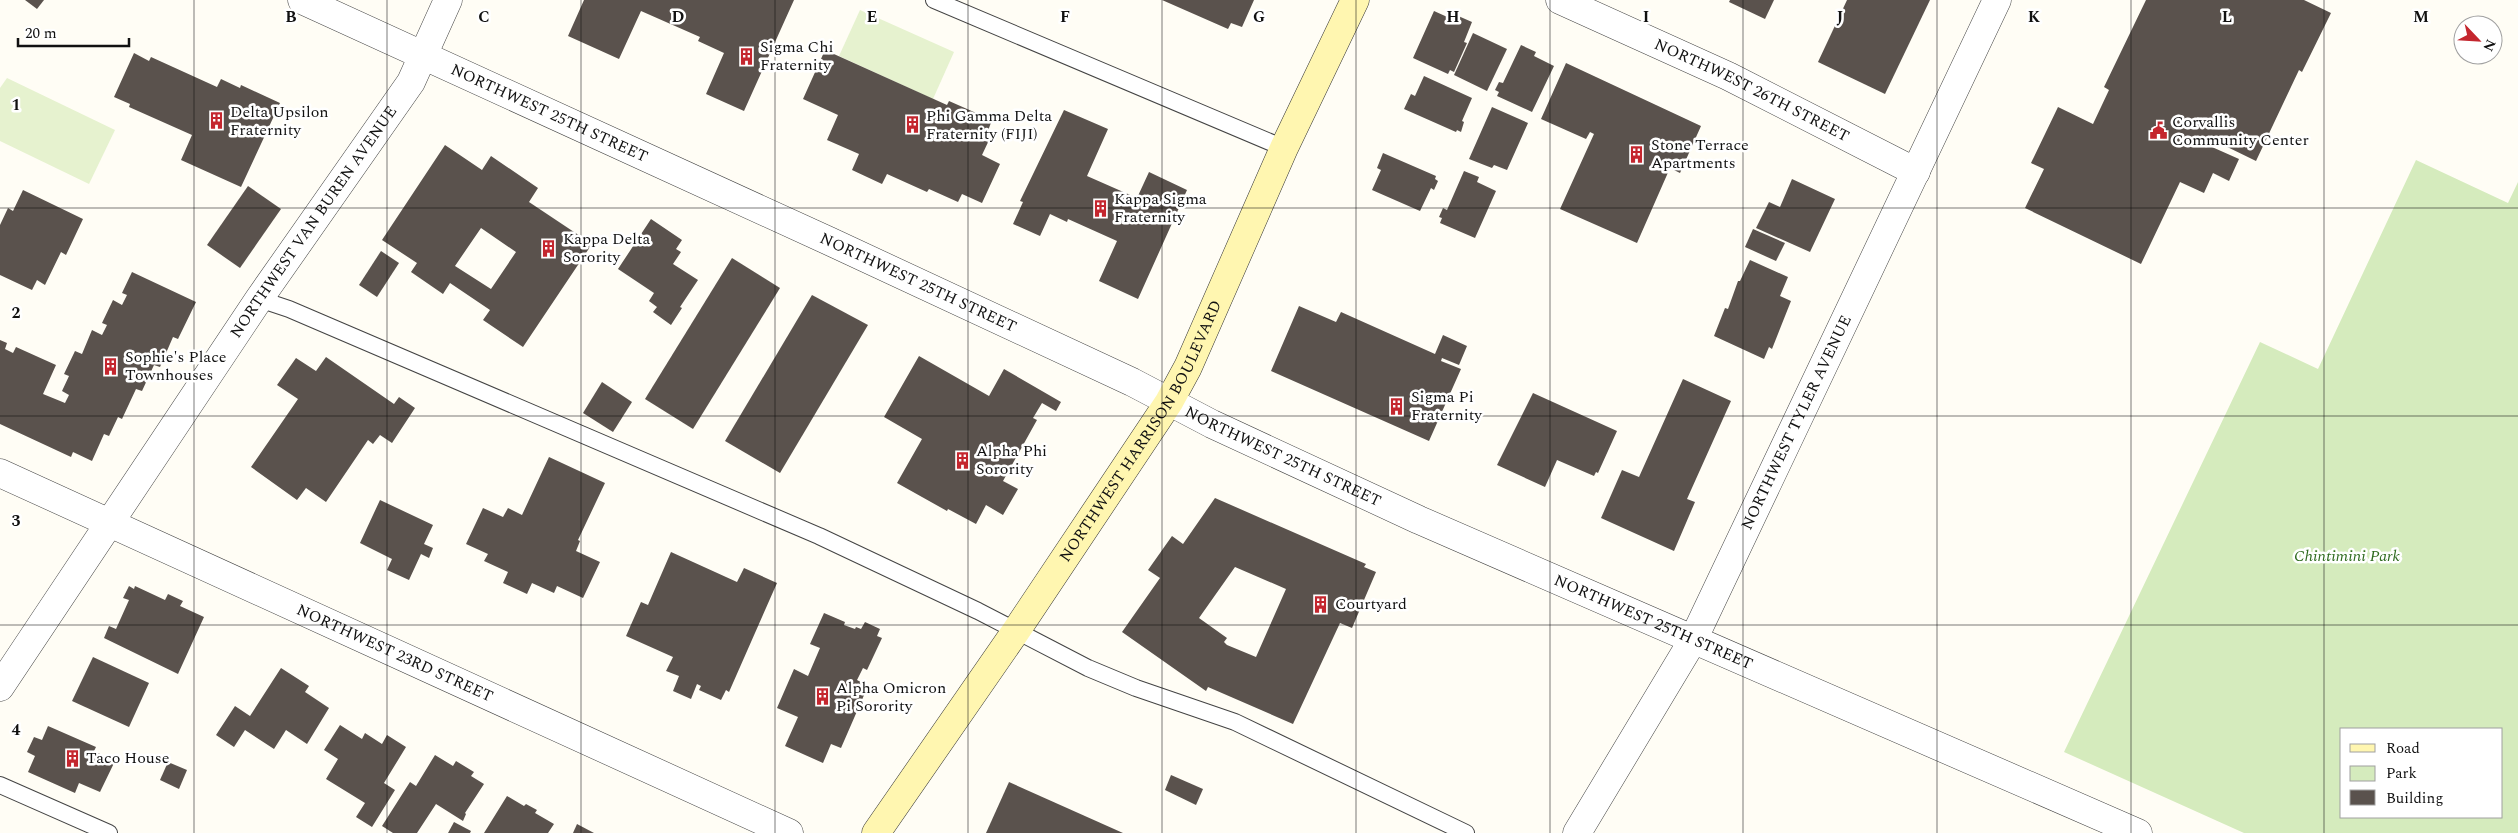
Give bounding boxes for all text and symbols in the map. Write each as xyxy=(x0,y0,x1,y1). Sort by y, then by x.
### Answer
text: B xyxy=(285,5,297,29)
text: C xyxy=(478,5,490,29)
text: D xyxy=(672,5,685,29)
text: E xyxy=(867,5,877,29)
text: F xyxy=(1060,5,1070,29)
text: G xyxy=(1253,5,1265,29)
text: H xyxy=(1446,5,1460,29)
text: I xyxy=(1643,5,1649,29)
text: J xyxy=(1837,5,1844,29)
text: K xyxy=(2028,5,2041,29)
text: L xyxy=(2222,5,2232,29)
text: M xyxy=(2413,5,2429,29)
scale bar xyxy=(18,15,129,47)
north arrow xyxy=(2453,15,2503,65)
text: 20 m xyxy=(25,22,57,45)
street label: NORTHWEST 26TH STREET xyxy=(1650,32,1854,148)
place label: Sigma Chi Fraternity xyxy=(760,35,833,77)
text: N xyxy=(2477,36,2501,55)
building icon: Sigma Chi Fraternity xyxy=(736,46,756,66)
street label: NORTHWEST 25TH STREET xyxy=(447,58,652,169)
text: 1 xyxy=(12,93,20,117)
place label: Delta Upsilon Fraternity xyxy=(230,100,329,142)
street label: NORTHWEST VAN BUREN AVENUE xyxy=(224,101,403,343)
place label: Phi Gamma Delta Fraternity (FIJI) xyxy=(926,104,1052,146)
place label: Corvallis Community Center xyxy=(2172,110,2309,152)
building icon: Delta Upsilon Fraternity xyxy=(206,111,226,131)
building icon: Phi Gamma Delta Fraternity (FIJI) xyxy=(902,115,922,135)
public building icon: Corvallis Community Center xyxy=(2148,121,2168,141)
place label: Stone Terrace Apartments xyxy=(1651,133,1749,175)
building icon: Stone Terrace Apartments xyxy=(1627,144,1647,164)
place label: Kappa Sigma Fraternity xyxy=(1114,187,1207,229)
building icon: Kappa Sigma Fraternity xyxy=(1090,198,1110,218)
street label: NORTHWEST 25TH STREET xyxy=(816,226,1021,339)
place label: Kappa Delta Sorority xyxy=(563,227,651,269)
building icon: Kappa Delta Sorority xyxy=(539,238,559,258)
street label: NORTHWEST HARRISON BOULEVARD xyxy=(1053,296,1228,567)
text: 2 xyxy=(12,301,21,325)
street label: NORTHWEST TYLER AVENUE xyxy=(1735,311,1858,534)
place label: Sophie's Place Townhouses xyxy=(125,345,227,387)
building icon: Sophie's Place Townhouses xyxy=(101,356,121,376)
place label: Sigma Pi Fraternity xyxy=(1411,385,1483,427)
building icon: Sigma Pi Fraternity xyxy=(1387,396,1407,416)
street label: NORTHWEST 25TH STREET xyxy=(1180,400,1385,513)
place label: Alpha Phi Sorority xyxy=(976,439,1047,481)
building icon: Alpha Phi Sorority xyxy=(952,450,972,470)
text: 3 xyxy=(12,509,21,533)
park label: Chintimini Park xyxy=(2294,544,2401,568)
street label: NORTHWEST 25TH STREET xyxy=(1550,568,1757,676)
place label: Courtyard xyxy=(1335,592,1407,616)
building icon: Courtyard xyxy=(1311,594,1331,614)
street label: NORTHWEST 23RD STREET xyxy=(293,598,497,709)
place label: Alpha Omicron Pi Sorority xyxy=(836,676,946,718)
building icon: Alpha Omicron Pi Sorority xyxy=(812,687,832,707)
text: 4 xyxy=(12,718,21,742)
legend xyxy=(2340,728,2503,818)
text: Road xyxy=(2386,737,2420,760)
place label: Taco House xyxy=(86,746,170,770)
building icon: Taco House xyxy=(62,748,82,768)
text: Park xyxy=(2386,762,2417,785)
text: Building xyxy=(2386,787,2443,810)

